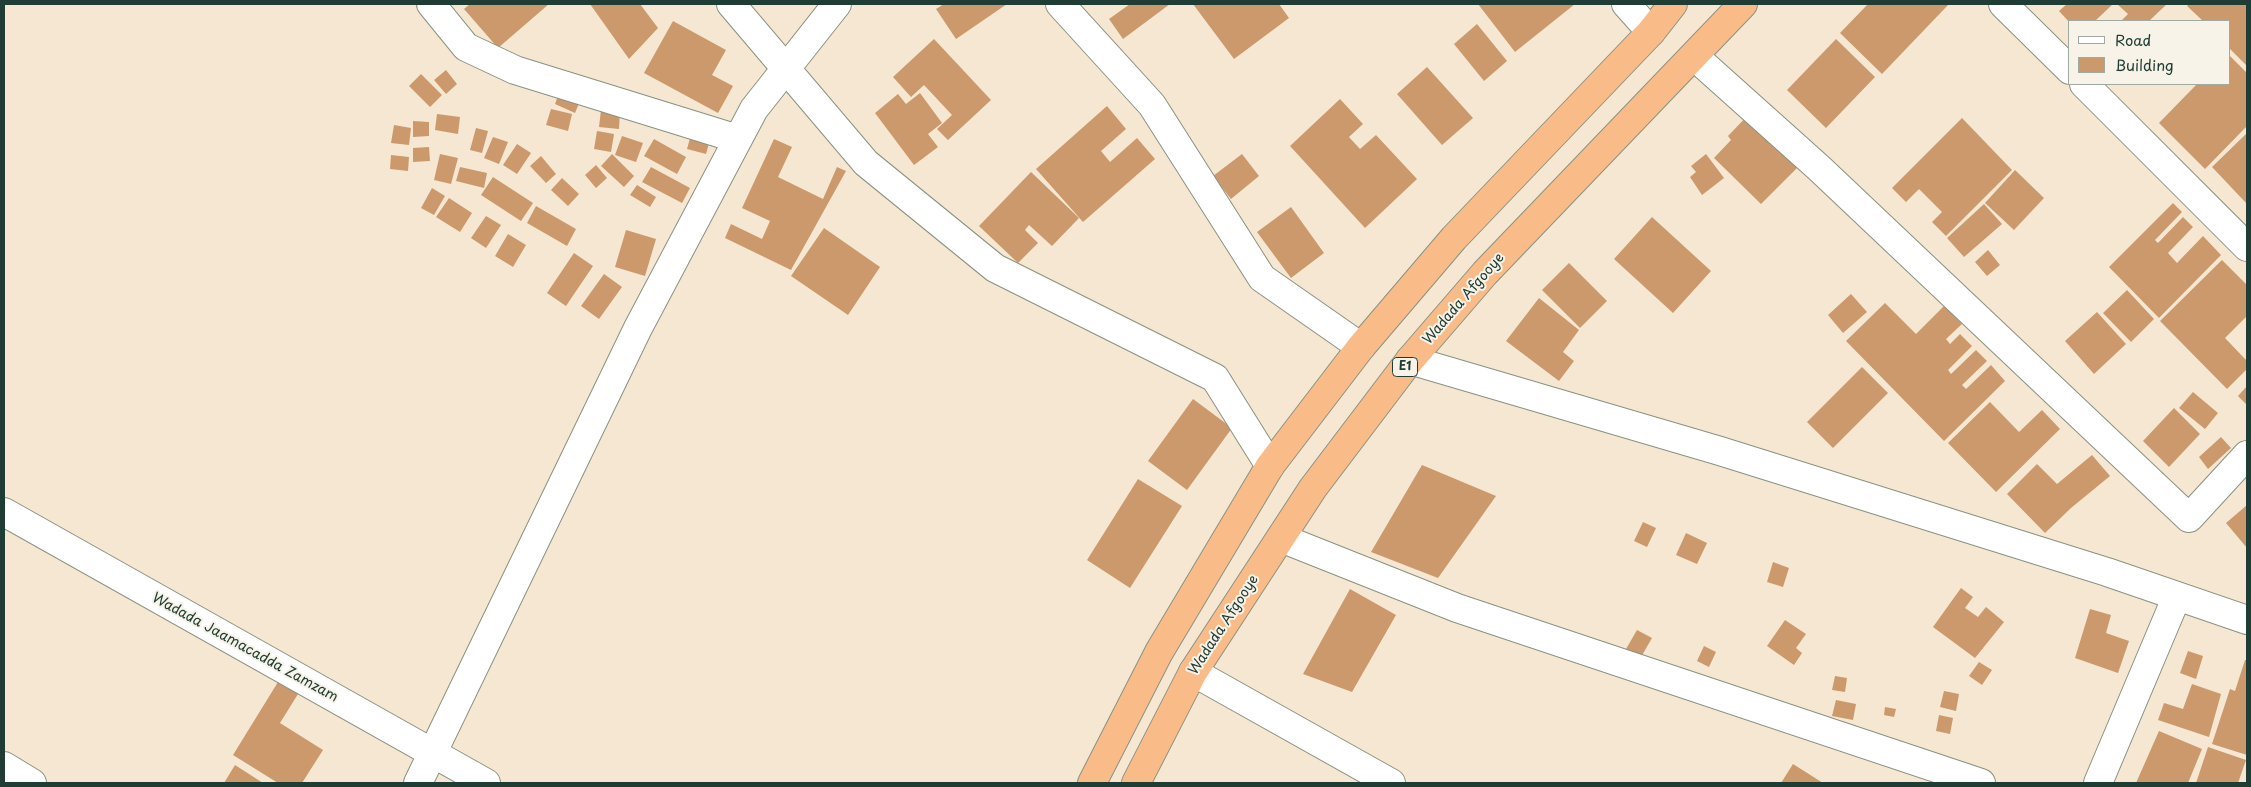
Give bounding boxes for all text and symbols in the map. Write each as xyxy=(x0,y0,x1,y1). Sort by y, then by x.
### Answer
legend xyxy=(2068,20,2231,85)
text: Road xyxy=(2115,28,2151,51)
text: Building xyxy=(2115,53,2174,76)
street label: Wadada Afgooye xyxy=(1420,250,1508,348)
road number: E1 xyxy=(1392,358,1418,377)
street label: Wadada Afgooye xyxy=(1186,572,1262,678)
street label: Wadada Jaamacadda Zamzam xyxy=(149,590,341,706)

